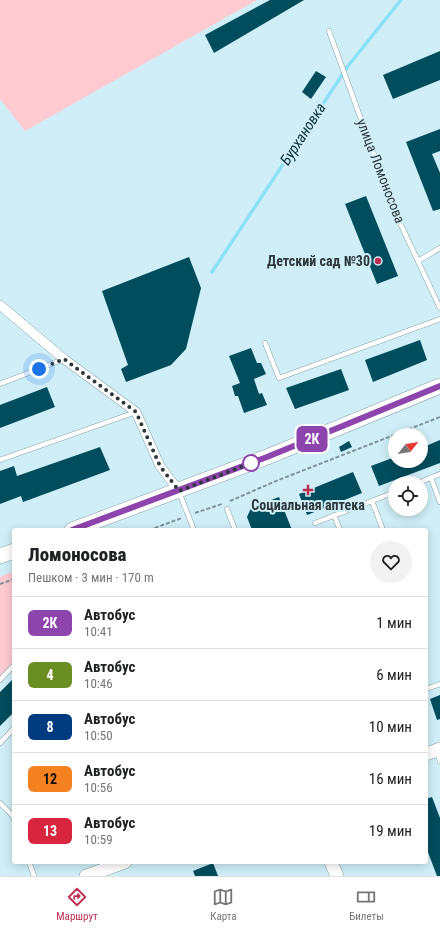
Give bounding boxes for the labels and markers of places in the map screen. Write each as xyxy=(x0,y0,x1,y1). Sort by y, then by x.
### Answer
place label: Детский сад №30 xyxy=(267,253,370,269)
marker: Детский сад №30 xyxy=(373,256,383,266)
unlabelled marker xyxy=(242,454,260,472)
marker: Социальная аптека xyxy=(303,485,313,495)
place label: Социальная аптека xyxy=(251,497,365,513)

